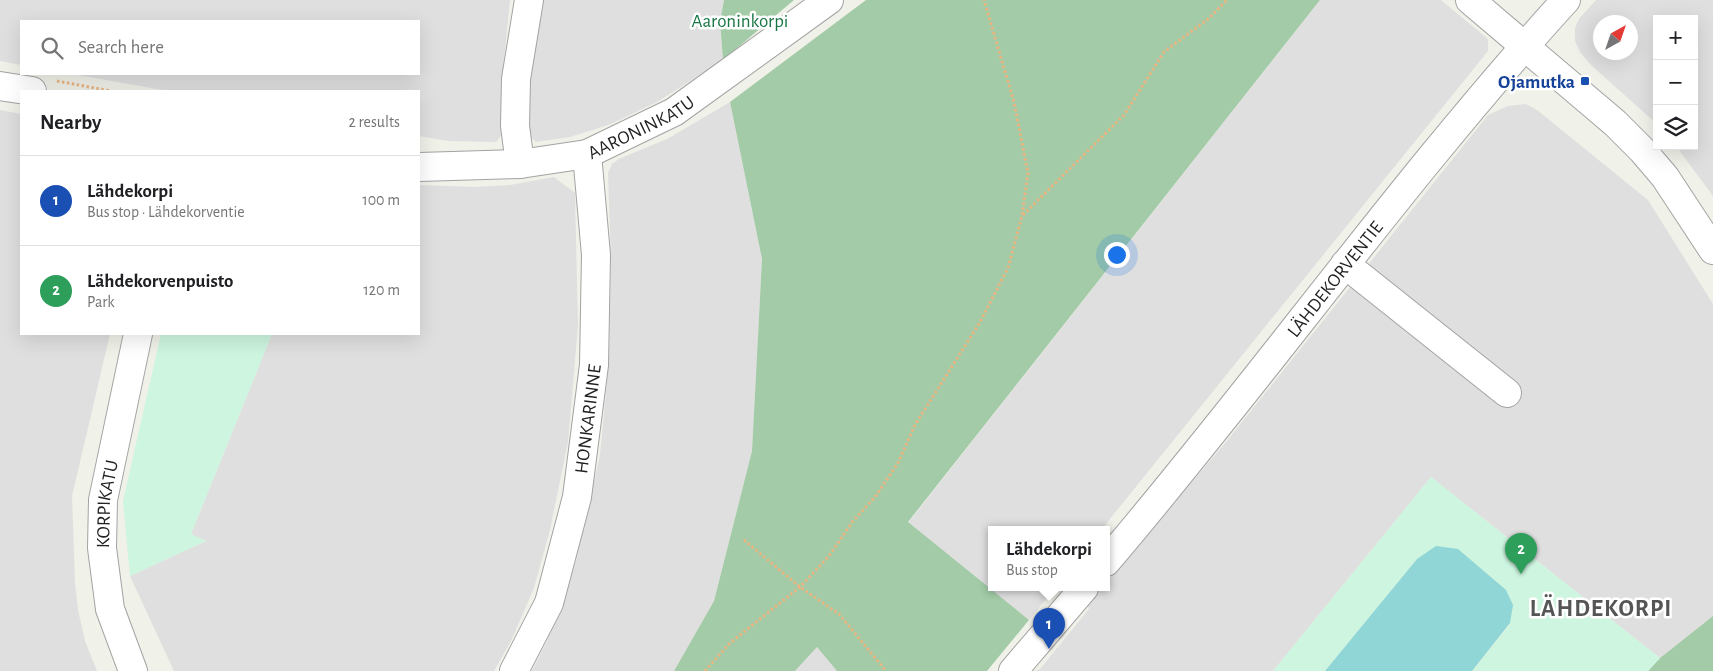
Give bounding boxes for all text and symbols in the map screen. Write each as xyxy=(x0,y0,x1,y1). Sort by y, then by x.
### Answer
park label: Aaroninkorpi xyxy=(692,12,788,31)
north arrow xyxy=(1593,15,1638,60)
map controls xyxy=(1653,15,1698,150)
button: + xyxy=(1653,15,1698,60)
search box xyxy=(20,20,420,75)
icon: search xyxy=(38,34,66,62)
text: Search here xyxy=(78,38,164,57)
button: − xyxy=(1653,60,1698,105)
place label: Ojamutka xyxy=(1498,73,1575,92)
marker: Ojamutka xyxy=(1579,75,1591,87)
street label: AARONINKATU xyxy=(585,93,698,163)
button: layers xyxy=(1653,105,1698,150)
text: Nearby xyxy=(40,112,101,133)
text: 2 results xyxy=(348,114,400,130)
text: Lähdekorpi xyxy=(87,182,173,201)
text: 1 xyxy=(53,192,59,208)
text: 100 m xyxy=(362,192,400,208)
text: Bus stop · Lähdekorventie xyxy=(87,204,245,220)
street label: LÄHDEKORVENTIE xyxy=(1284,218,1387,341)
your location xyxy=(1104,242,1130,268)
text: Lähdekorvenpuisto xyxy=(87,272,233,291)
text: 2 xyxy=(52,282,60,298)
text: 120 m xyxy=(363,282,400,298)
text: Park xyxy=(87,294,115,310)
street label: HONKARINNE xyxy=(572,363,605,475)
street label: KORPIKATU xyxy=(94,458,122,548)
popup xyxy=(988,526,1110,591)
pin: 2 xyxy=(1505,533,1537,574)
text: Lähdekorpi xyxy=(1006,540,1092,559)
text: Bus stop xyxy=(1006,562,1058,578)
district label: LÄHDEKORPI xyxy=(1530,594,1672,621)
pin: 1 xyxy=(1033,608,1065,649)

